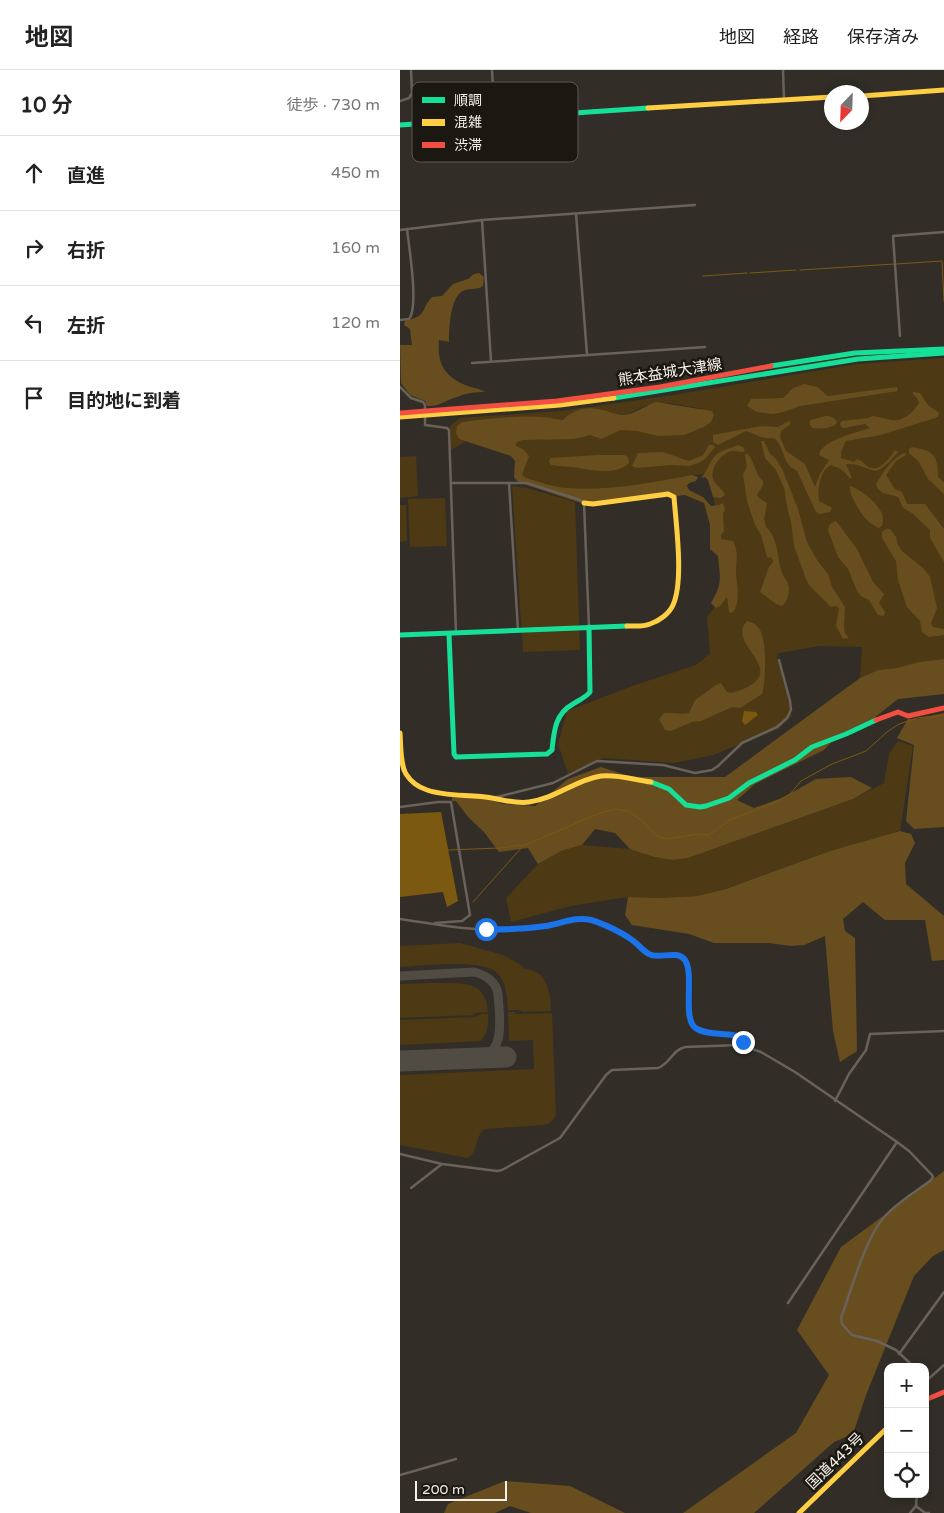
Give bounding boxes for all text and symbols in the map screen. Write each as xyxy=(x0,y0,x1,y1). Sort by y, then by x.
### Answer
text: 地図 xyxy=(25,23,73,52)
text: 地図 xyxy=(719,26,755,48)
text: 経路 xyxy=(783,26,819,48)
text: 保存済み xyxy=(847,26,919,48)
legend xyxy=(412,82,578,162)
north arrow xyxy=(824,85,869,130)
text: 順調 xyxy=(454,92,482,109)
text: 10 分 xyxy=(20,93,73,118)
text: 徒歩 · 730 m xyxy=(287,95,380,115)
text: 混雑 xyxy=(454,114,482,131)
text: 渋滞 xyxy=(454,137,482,154)
icon: ahead xyxy=(20,159,48,187)
text: 450 m xyxy=(331,163,380,183)
text: 直進 xyxy=(67,165,105,187)
icon: right xyxy=(20,234,48,262)
text: 160 m xyxy=(331,238,380,258)
text: 右折 xyxy=(67,240,105,262)
icon: left xyxy=(20,309,48,337)
text: 120 m xyxy=(331,313,380,333)
text: 左折 xyxy=(67,315,105,337)
street label: 熊本益城大津線 xyxy=(617,355,723,389)
icon: arrive xyxy=(20,384,48,412)
text: 目的地に到着 xyxy=(67,390,181,412)
route start xyxy=(475,918,498,941)
route end xyxy=(732,1031,755,1054)
map controls xyxy=(884,1363,929,1498)
button: + xyxy=(884,1363,929,1408)
button: − xyxy=(884,1408,929,1453)
street label: 国道443号 xyxy=(802,1429,868,1493)
button: locate xyxy=(884,1453,929,1498)
scale bar xyxy=(415,1478,508,1501)
text: 200 m xyxy=(422,1481,465,1498)

